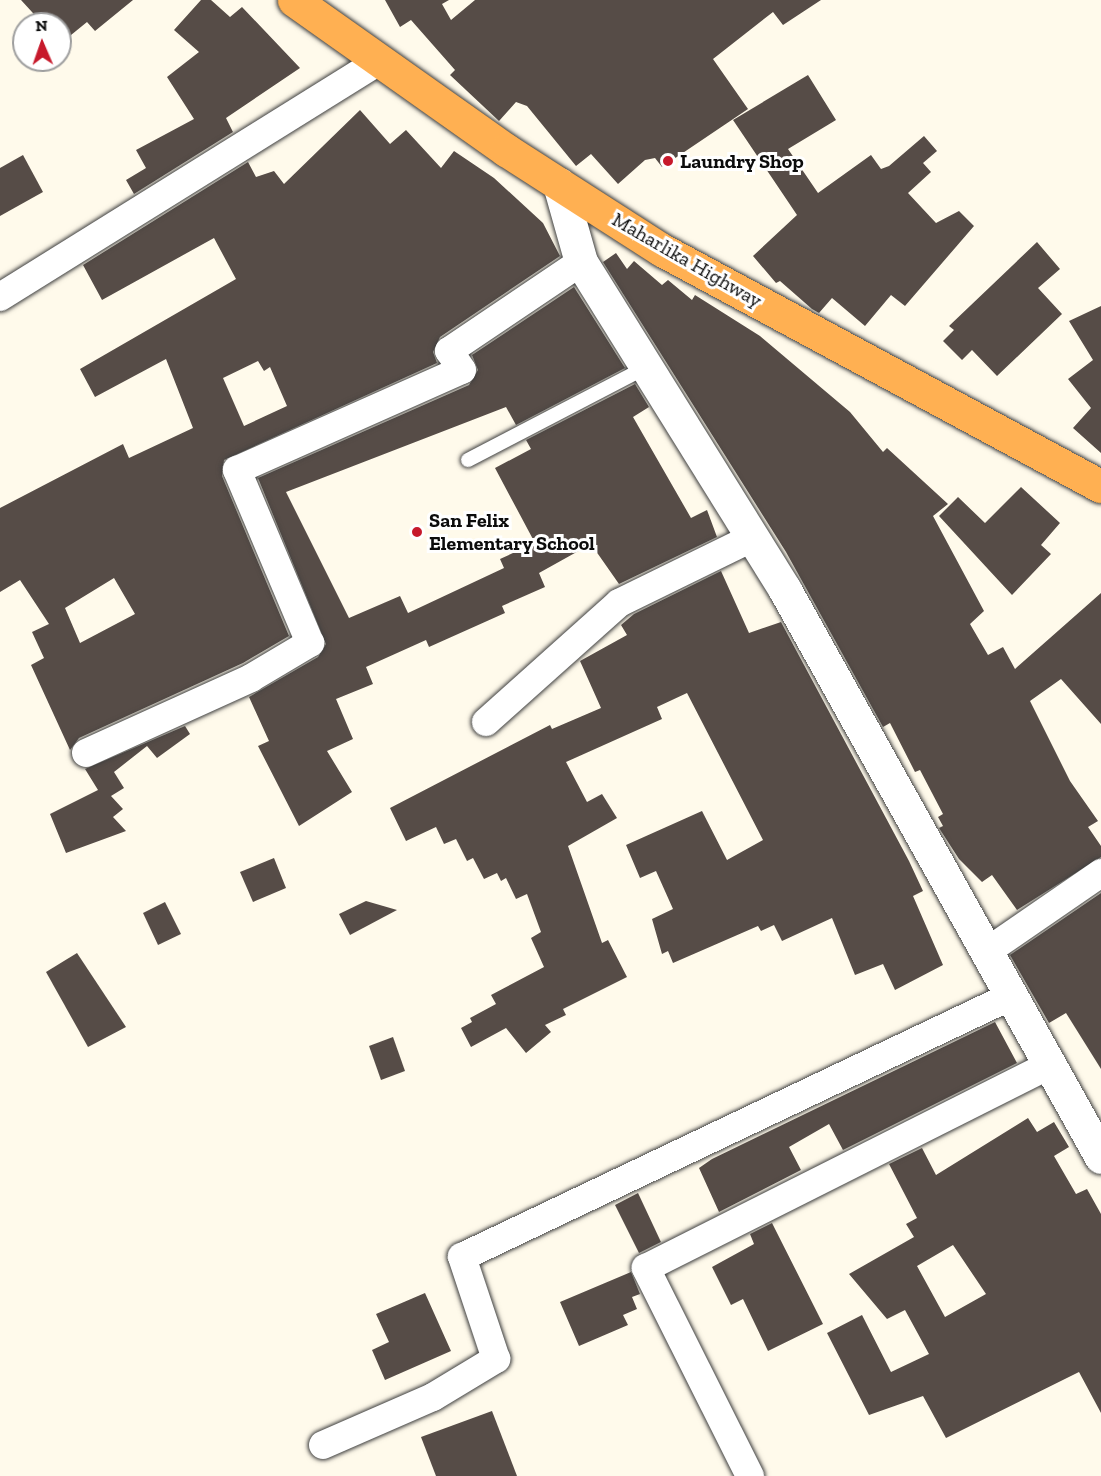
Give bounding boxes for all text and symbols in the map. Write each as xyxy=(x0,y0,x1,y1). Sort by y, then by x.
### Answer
north arrow xyxy=(12,12,72,72)
text: N xyxy=(35,16,48,35)
place label: Laundry Shop xyxy=(680,149,804,173)
marker: Laundry Shop xyxy=(661,154,675,168)
street label: Maharlika Highway xyxy=(608,207,766,313)
place label: San Felix Elementary School xyxy=(429,508,595,555)
marker: San Felix Elementary School xyxy=(410,525,424,539)

